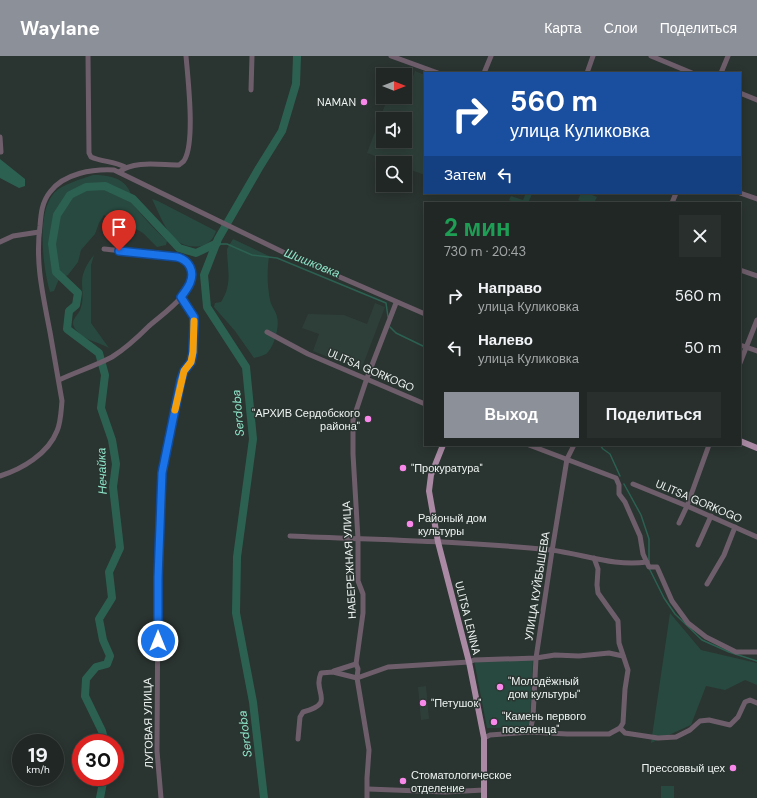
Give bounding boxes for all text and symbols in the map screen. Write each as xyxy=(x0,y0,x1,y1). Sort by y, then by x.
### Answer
text: Waylane xyxy=(20,16,100,41)
text: Карта xyxy=(544,19,582,37)
text: Слои xyxy=(604,19,638,37)
text: Поделиться xyxy=(660,19,737,37)
north arrow xyxy=(376,68,412,104)
map controls xyxy=(376,68,412,192)
text: 560 m xyxy=(510,83,598,120)
icon: right xyxy=(444,88,496,140)
place label: NAMAN xyxy=(317,95,356,109)
marker: NAMAN xyxy=(359,97,369,107)
button: sound xyxy=(376,112,412,148)
text: улица Куликовка xyxy=(510,119,650,143)
button: search xyxy=(376,156,412,192)
icon: left xyxy=(494,164,516,186)
text: Затем xyxy=(444,165,486,185)
pin xyxy=(102,210,136,251)
text: 2 мин xyxy=(444,212,511,243)
button: close xyxy=(679,215,721,257)
icon: arrive xyxy=(108,216,130,238)
text: 730 m · 20:43 xyxy=(444,243,526,260)
water label: Шишковка xyxy=(282,245,342,282)
text: Направо xyxy=(478,278,542,298)
icon: right xyxy=(444,285,466,307)
text: 560 m xyxy=(675,286,721,306)
text: улица Куликовка xyxy=(478,298,579,315)
text: Налево xyxy=(478,330,533,350)
icon: left xyxy=(444,337,466,359)
text: 50 m xyxy=(684,338,721,358)
street label: ULITSA GORKOGO xyxy=(326,345,416,395)
text: улица Куликовка xyxy=(478,350,579,367)
water label: Serdoba xyxy=(228,389,248,437)
button: Выход xyxy=(444,392,579,438)
button: Поделиться xyxy=(587,392,721,438)
place label: "АРХИВ Сердобского района" xyxy=(252,406,360,433)
marker: "АРХИВ Сердобского района" xyxy=(363,414,373,424)
water label: Нечайка xyxy=(93,447,111,495)
place label: "Прокуратура" xyxy=(411,461,483,475)
marker: "Прокуратура" xyxy=(398,463,408,473)
street label: ULITSA GORKOGO xyxy=(654,476,744,526)
street label: НАБЕРЕЖНАЯ УЛИЦА xyxy=(339,500,359,619)
place label: Районый дом культуры xyxy=(418,511,487,538)
marker: Районый дом культуры xyxy=(405,519,415,529)
street label: УЛИЦА КУЙБЫШЕВА xyxy=(521,530,553,642)
street label: ULITSA LENINA xyxy=(452,580,484,656)
position arrow xyxy=(137,620,179,662)
place label: "Молодёжный дом культуры" xyxy=(508,674,580,701)
street label: ЛУГОВАЯ УЛИЦА xyxy=(140,677,156,768)
marker: "Молодёжный дом культуры" xyxy=(495,682,505,692)
place label: "Петушок" xyxy=(431,696,481,710)
marker: "Петушок" xyxy=(418,698,428,708)
water label: Serdoba xyxy=(234,709,256,758)
place label: "Камень первого поселенца" xyxy=(502,709,586,736)
marker: "Камень первого поселенца" xyxy=(489,717,499,727)
speed limit sign: 30 xyxy=(72,734,124,786)
text: 19 xyxy=(28,742,48,768)
place label: Прессоввый цех xyxy=(641,761,725,775)
text: km/h xyxy=(26,763,50,776)
marker: Прессоввый цех xyxy=(728,763,738,773)
place label: Стоматологическое отделение xyxy=(411,768,512,795)
marker: Стоматологическое отделение xyxy=(398,776,408,786)

